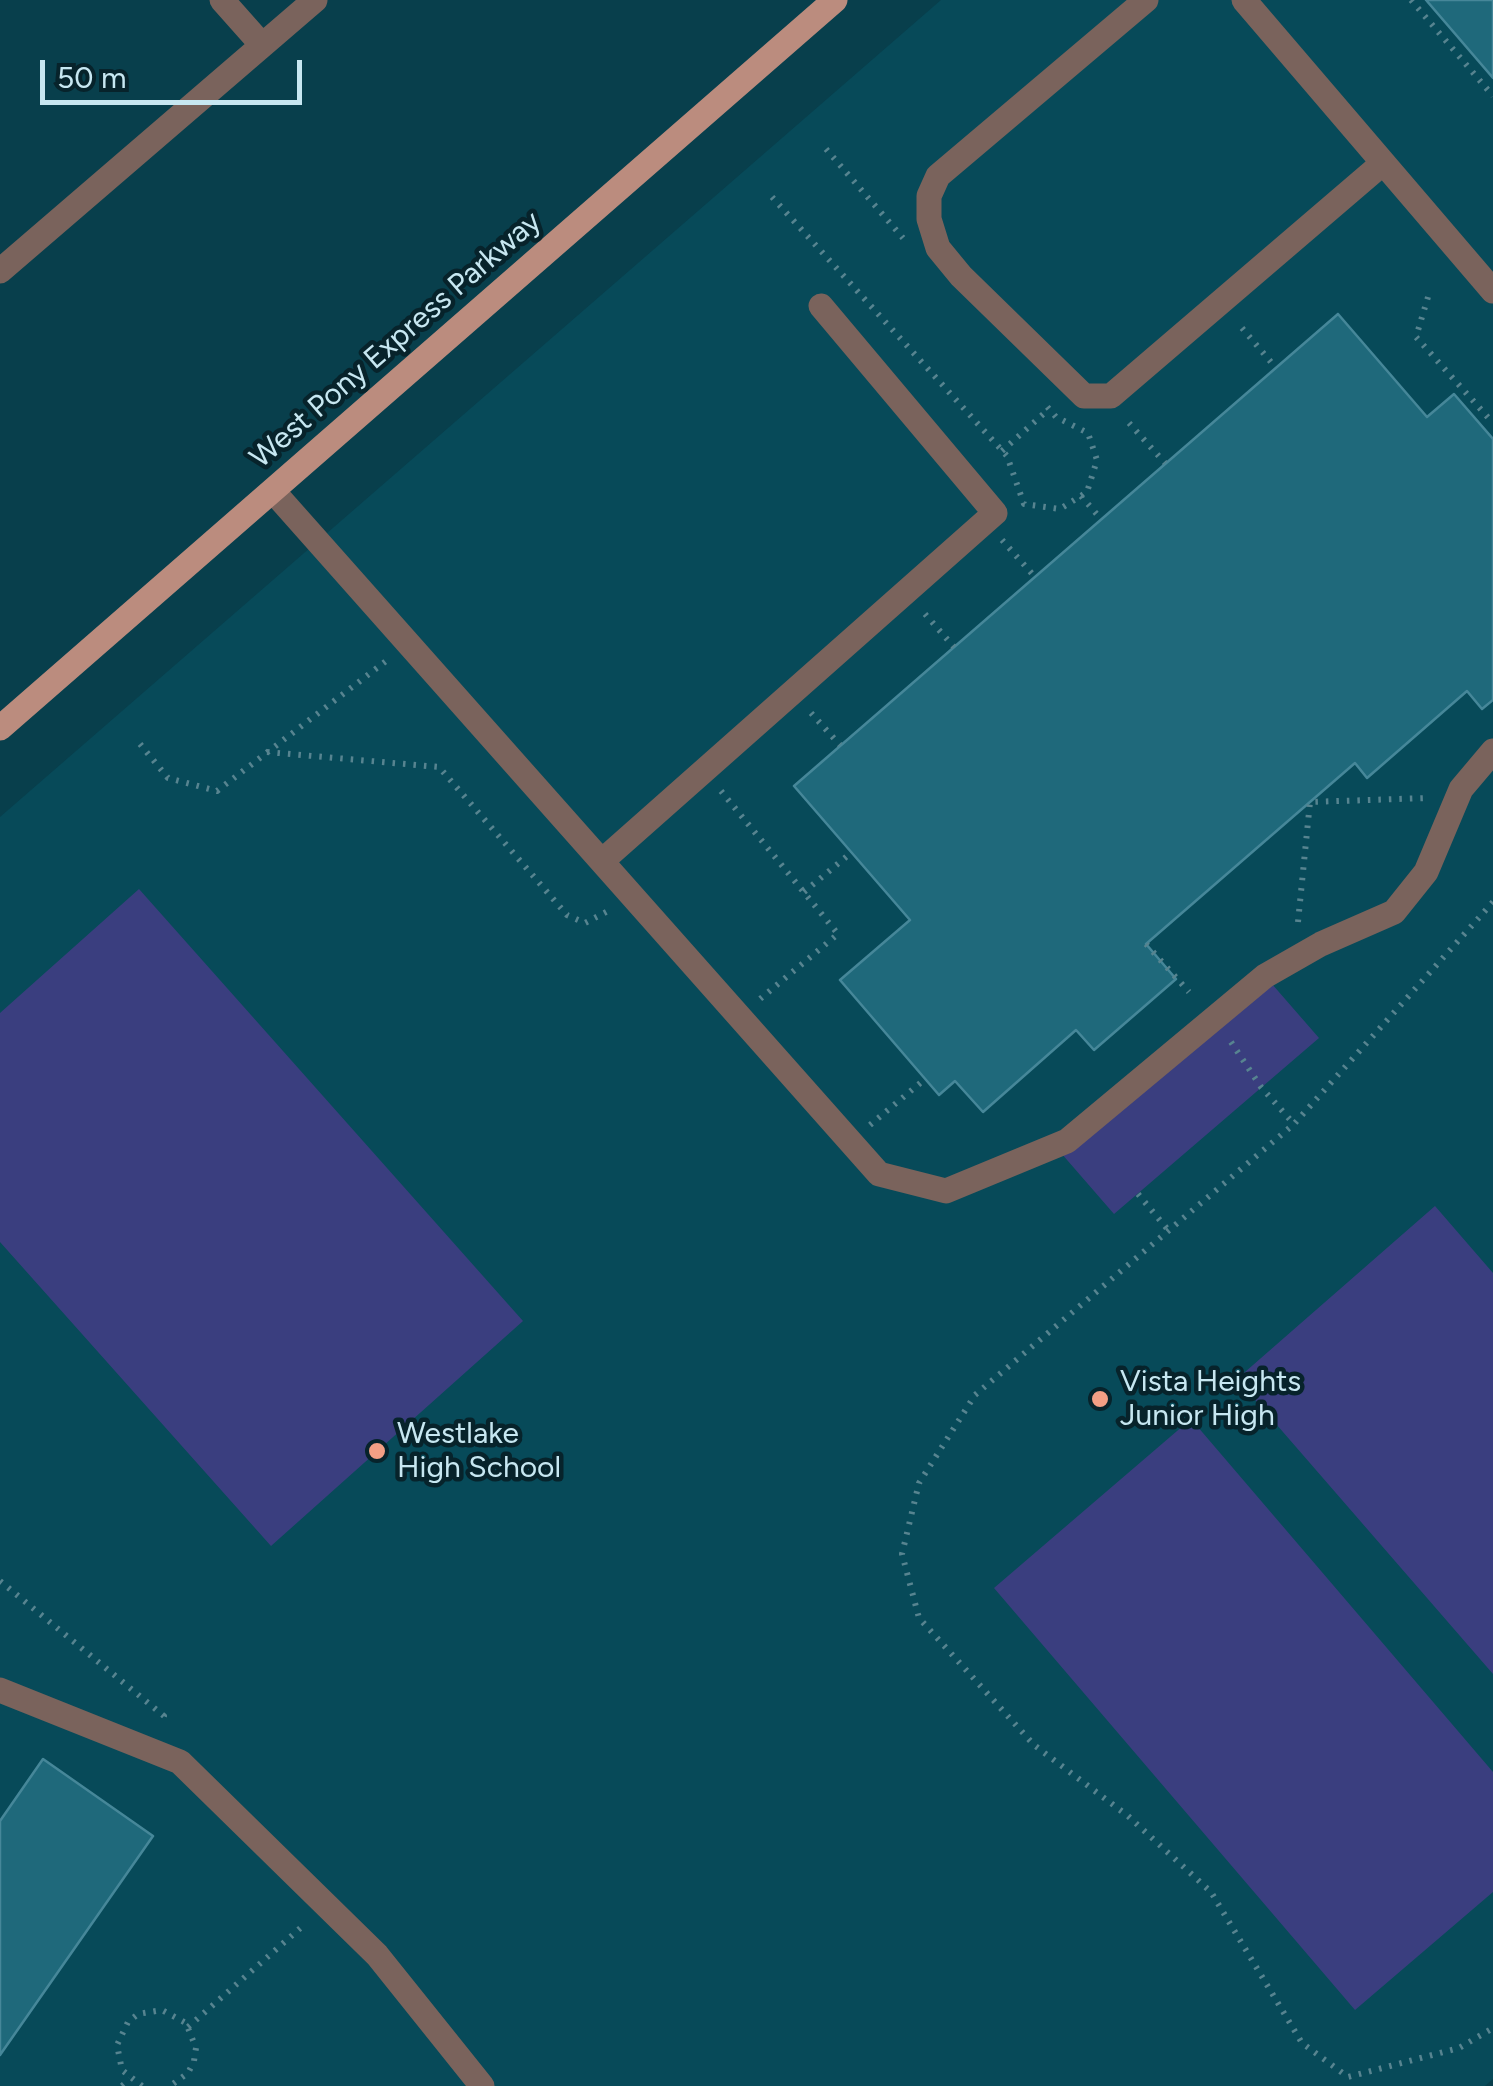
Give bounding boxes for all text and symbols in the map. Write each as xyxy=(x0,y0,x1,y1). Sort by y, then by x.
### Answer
scale bar xyxy=(45,40,308,102)
text: 50 m xyxy=(57,59,126,96)
street label: West Pony Express Parkway xyxy=(243,204,549,476)
place label: Vista Heights Junior High xyxy=(1120,1364,1301,1434)
marker: Vista Heights Junior High xyxy=(1089,1388,1111,1410)
place label: Westlake High School xyxy=(397,1416,561,1486)
marker: Westlake High School xyxy=(366,1440,388,1462)

